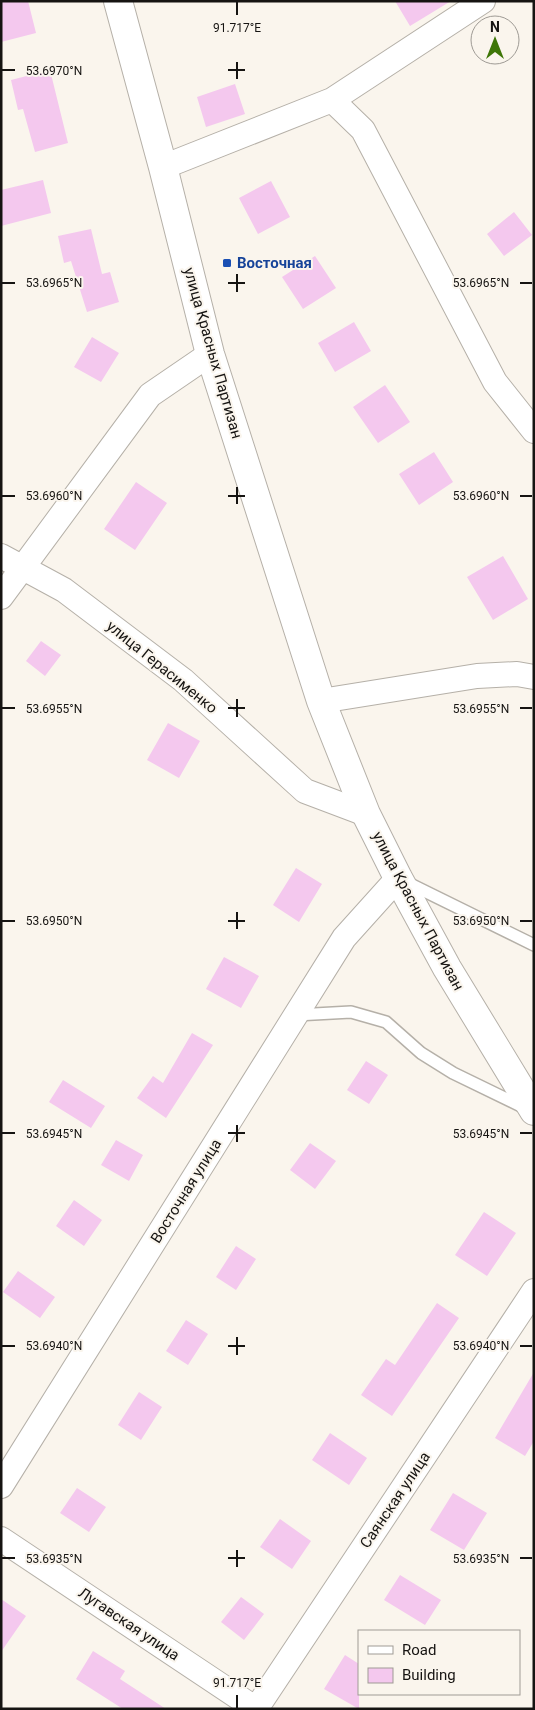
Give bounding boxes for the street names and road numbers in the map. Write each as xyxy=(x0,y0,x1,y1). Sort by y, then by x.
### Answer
street label: улица Красных Партизан xyxy=(180,265,246,441)
street label: улица Герасименко xyxy=(103,617,221,717)
street label: улица Красных Партизан xyxy=(368,829,468,993)
street label: Восточная улица xyxy=(147,1136,225,1246)
street label: Саянская улица xyxy=(356,1449,434,1551)
street label: Лугавская улица xyxy=(75,1584,183,1664)

